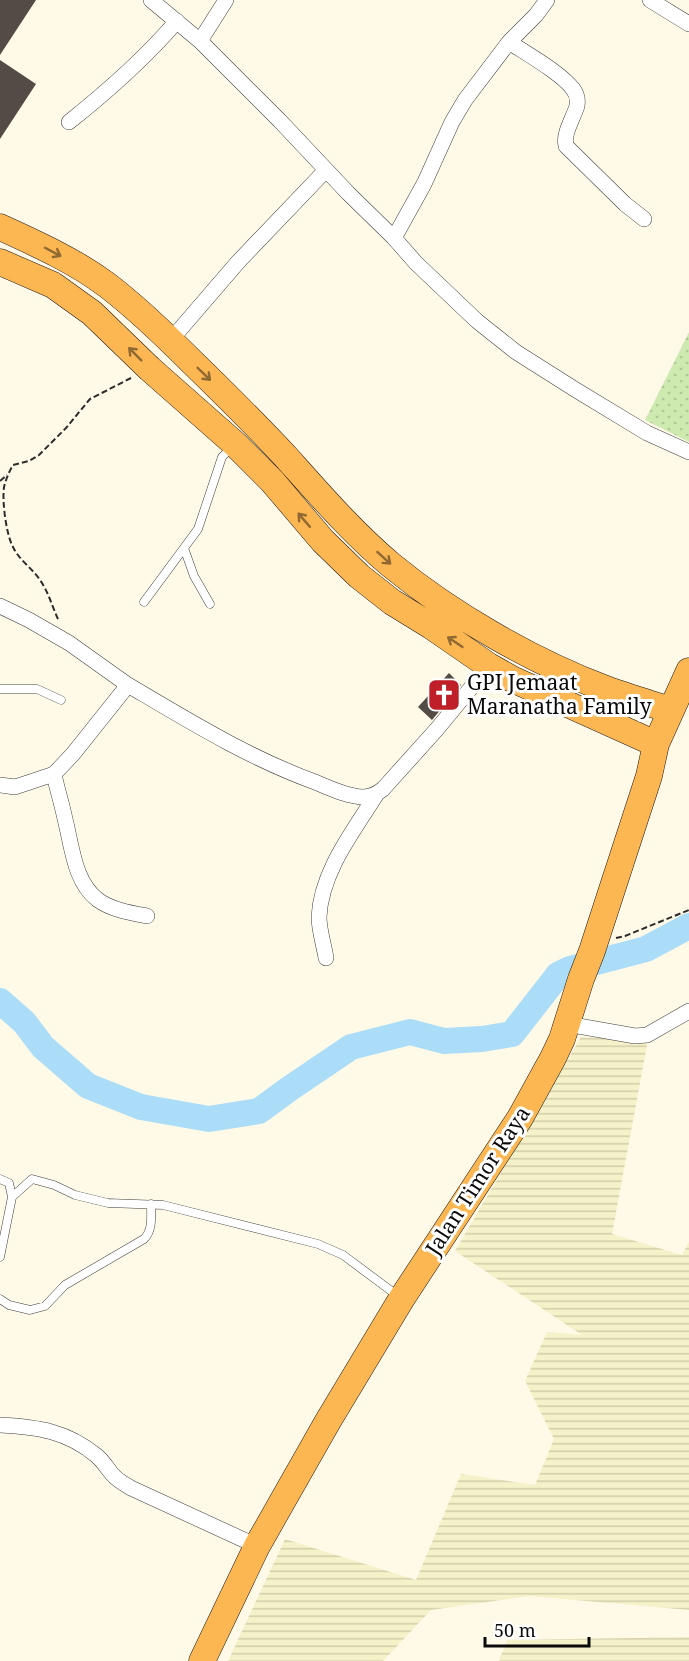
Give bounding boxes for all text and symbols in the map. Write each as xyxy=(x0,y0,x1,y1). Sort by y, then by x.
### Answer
one-way arrow xyxy=(44,246,61,258)
one-way arrow xyxy=(128,347,143,362)
one-way arrow xyxy=(197,366,212,381)
one-way arrow xyxy=(297,513,311,528)
one-way arrow xyxy=(376,552,392,565)
one-way arrow xyxy=(447,636,464,648)
place label: GPI Jemaat Maranatha Family xyxy=(467,668,652,720)
church icon: GPI Jemaat Maranatha Family xyxy=(426,677,462,713)
street label: Jalan Timor Raya xyxy=(418,1101,536,1261)
scale bar xyxy=(485,1610,588,1648)
text: 50 m xyxy=(494,1618,536,1642)

